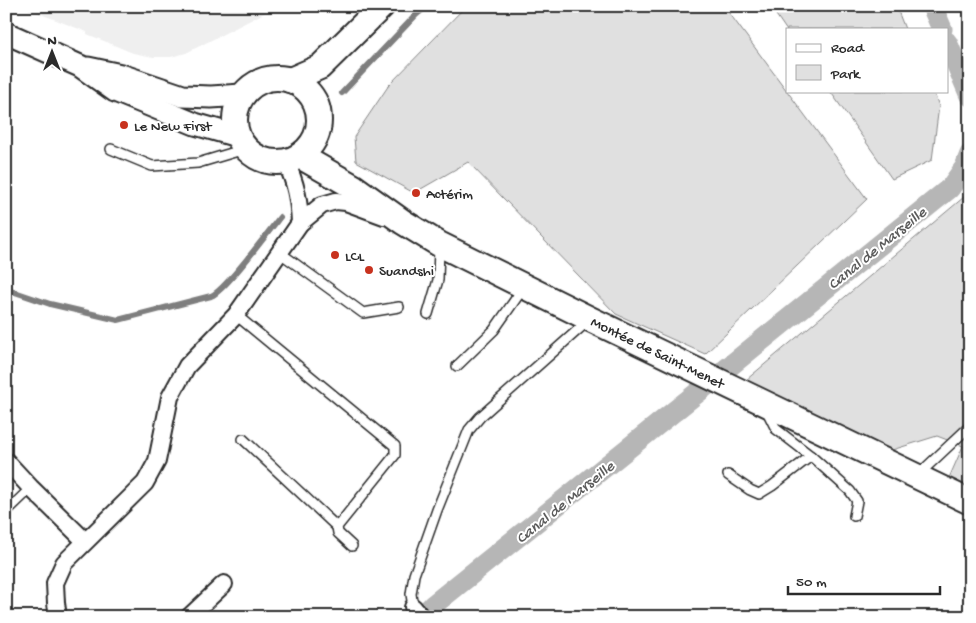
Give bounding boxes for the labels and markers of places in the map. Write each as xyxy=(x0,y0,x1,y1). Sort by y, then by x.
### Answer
place label: Le New First xyxy=(134,118,213,136)
marker: Le New First xyxy=(118,119,130,131)
place label: Actérim xyxy=(426,186,473,204)
marker: Actérim xyxy=(410,187,422,199)
place label: LCL xyxy=(345,248,365,266)
marker: LCL xyxy=(329,249,341,261)
place label: Suandshi xyxy=(379,263,434,281)
marker: Suandshi xyxy=(363,264,375,276)

